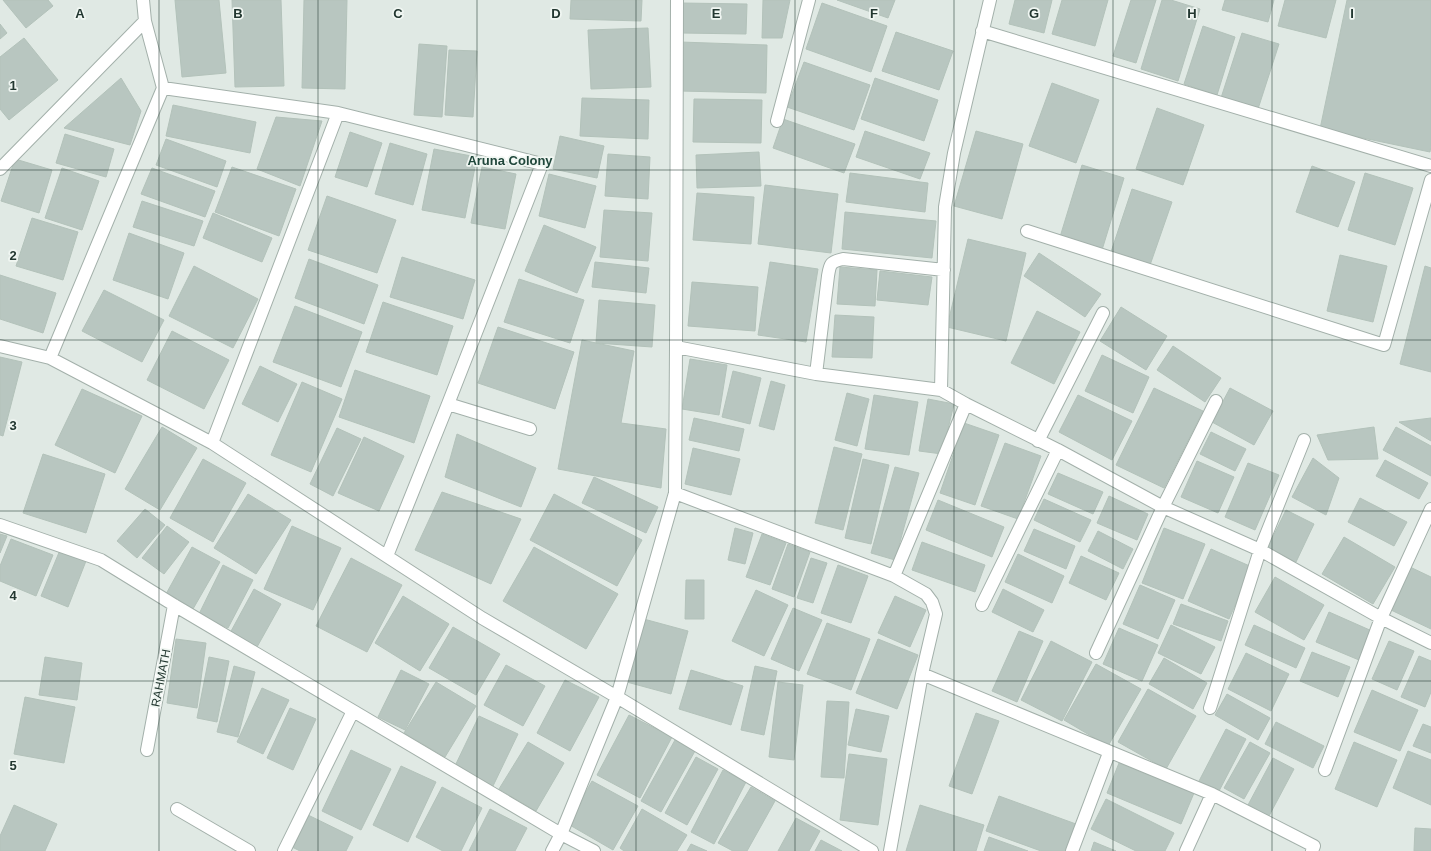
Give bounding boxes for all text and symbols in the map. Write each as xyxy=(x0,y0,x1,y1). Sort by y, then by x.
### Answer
text: A xyxy=(75,6,85,21)
text: B xyxy=(233,6,243,21)
text: C xyxy=(393,6,403,21)
text: D xyxy=(551,6,561,21)
text: E xyxy=(712,6,721,21)
text: F xyxy=(870,6,878,21)
text: G xyxy=(1029,6,1039,21)
text: H xyxy=(1187,6,1197,21)
text: I xyxy=(1350,6,1354,21)
text: 1 xyxy=(9,78,17,93)
district label: Aruna Colony xyxy=(467,153,553,168)
text: 2 xyxy=(9,248,17,263)
text: 3 xyxy=(9,418,17,433)
text: 4 xyxy=(9,588,17,603)
street label: RAHMATH xyxy=(149,648,173,708)
text: 5 xyxy=(9,758,17,773)

